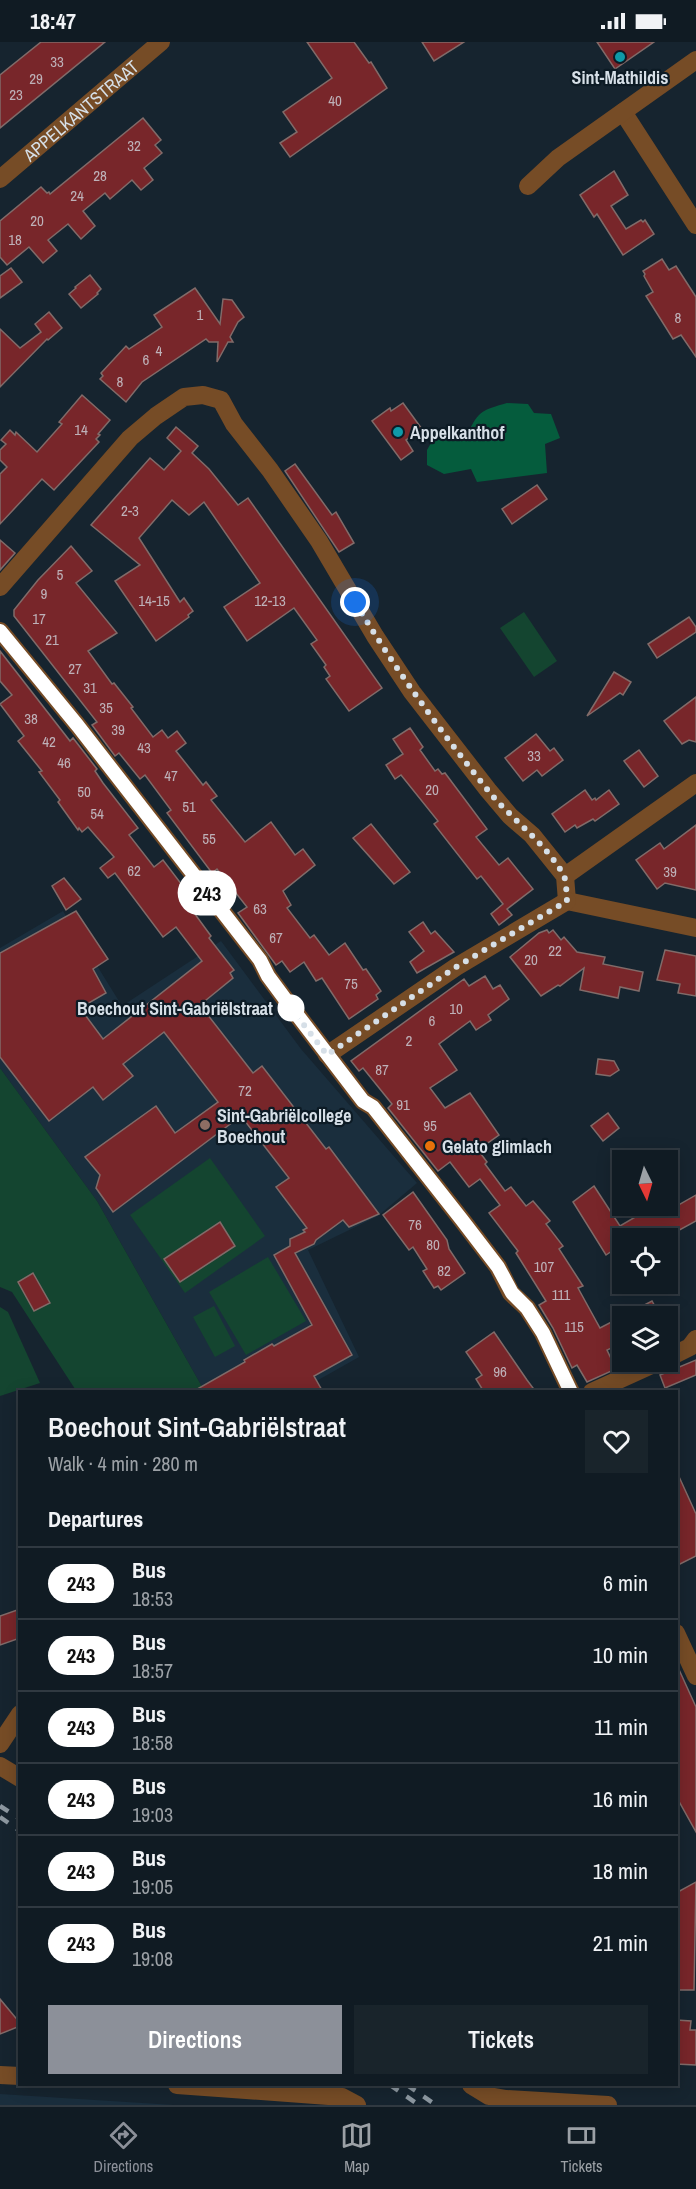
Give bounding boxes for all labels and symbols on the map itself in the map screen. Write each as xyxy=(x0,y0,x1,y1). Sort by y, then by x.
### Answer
marker: Sint-Mathildis xyxy=(613,50,627,64)
house number: 33 xyxy=(50,51,64,72)
street label: APPELKANTSTRAAT xyxy=(17,54,144,167)
place label: Sint-Mathildis xyxy=(572,65,668,90)
house number: 29 xyxy=(29,68,43,89)
house number: 23 xyxy=(9,84,23,105)
house number: 40 xyxy=(328,90,342,111)
house number: 32 xyxy=(127,135,141,156)
house number: 28 xyxy=(93,165,107,186)
house number: 24 xyxy=(70,185,84,206)
house number: 20 xyxy=(30,210,44,231)
house number: 18 xyxy=(8,229,22,250)
house number: 1 xyxy=(197,304,204,325)
house number: 8 xyxy=(675,307,682,328)
house number: 4 xyxy=(156,340,163,361)
house number: 6 xyxy=(143,349,150,370)
house number: 8 xyxy=(117,371,124,392)
house number: 14 xyxy=(74,419,88,440)
place label: Appelkanthof xyxy=(410,420,504,445)
marker: Appelkanthof xyxy=(391,425,405,439)
house number: 2-3 xyxy=(121,500,139,521)
house number: 5 xyxy=(57,564,64,585)
house number: 9 xyxy=(41,583,48,604)
your location xyxy=(340,587,370,617)
house number: 14-15 xyxy=(138,590,170,611)
house number: 12-13 xyxy=(254,590,286,611)
house number: 17 xyxy=(32,608,46,629)
house number: 21 xyxy=(45,629,59,650)
house number: 27 xyxy=(68,658,82,679)
house number: 31 xyxy=(83,677,97,698)
house number: 35 xyxy=(99,697,113,718)
house number: 38 xyxy=(24,708,38,729)
house number: 39 xyxy=(111,719,125,740)
house number: 42 xyxy=(42,731,56,752)
house number: 43 xyxy=(137,737,151,758)
house number: 33 xyxy=(527,745,541,766)
house number: 46 xyxy=(57,752,71,773)
house number: 47 xyxy=(164,765,178,786)
house number: 20 xyxy=(425,779,439,800)
house number: 50 xyxy=(77,781,91,802)
house number: 51 xyxy=(182,796,196,817)
house number: 54 xyxy=(90,803,104,824)
house number: 55 xyxy=(202,828,216,849)
house number: 62 xyxy=(127,860,141,881)
house number: 39 xyxy=(663,861,677,882)
line badge: 243 xyxy=(172,874,242,912)
house number: 63 xyxy=(253,898,267,919)
house number: 67 xyxy=(269,927,283,948)
house number: 22 xyxy=(548,940,562,961)
house number: 20 xyxy=(524,949,538,970)
house number: 75 xyxy=(344,973,358,994)
marker: Boechout Sint-Gabriëlstraat xyxy=(278,995,304,1021)
place label: Boechout Sint-Gabriëlstraat xyxy=(77,996,273,1021)
house number: 10 xyxy=(449,998,463,1019)
house number: 6 xyxy=(429,1010,436,1031)
house number: 2 xyxy=(406,1030,413,1051)
house number: 87 xyxy=(375,1059,389,1080)
house number: 72 xyxy=(238,1080,252,1101)
house number: 91 xyxy=(396,1094,410,1115)
place label: Sint-Gabriëlcollege Boechout xyxy=(217,1103,352,1149)
house number: 95 xyxy=(423,1115,437,1136)
marker: Sint-Gabriëlcollege Boechout xyxy=(198,1118,212,1132)
place label: Gelato glimlach xyxy=(442,1134,552,1159)
marker: Gelato glimlach xyxy=(423,1139,437,1153)
north arrow xyxy=(612,1150,678,1216)
house number: 76 xyxy=(408,1214,422,1235)
house number: 80 xyxy=(426,1234,440,1255)
house number: 107 xyxy=(534,1256,554,1277)
house number: 82 xyxy=(437,1260,451,1281)
house number: 111 xyxy=(552,1284,571,1305)
house number: 115 xyxy=(564,1316,584,1337)
house number: 96 xyxy=(493,1361,507,1382)

